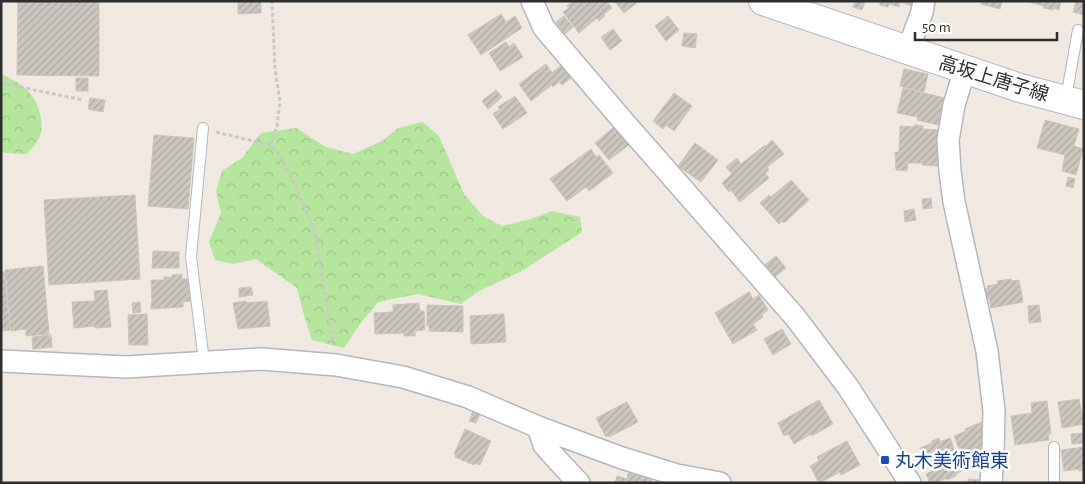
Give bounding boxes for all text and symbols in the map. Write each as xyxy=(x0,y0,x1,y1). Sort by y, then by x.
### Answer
scale bar xyxy=(915,10,1058,42)
text: 50 m xyxy=(922,20,951,35)
street label: 高坂上唐子線 xyxy=(936,53,1051,105)
place label: 丸木美術館東 xyxy=(895,450,1009,471)
marker: 丸木美術館東 xyxy=(879,454,891,466)

